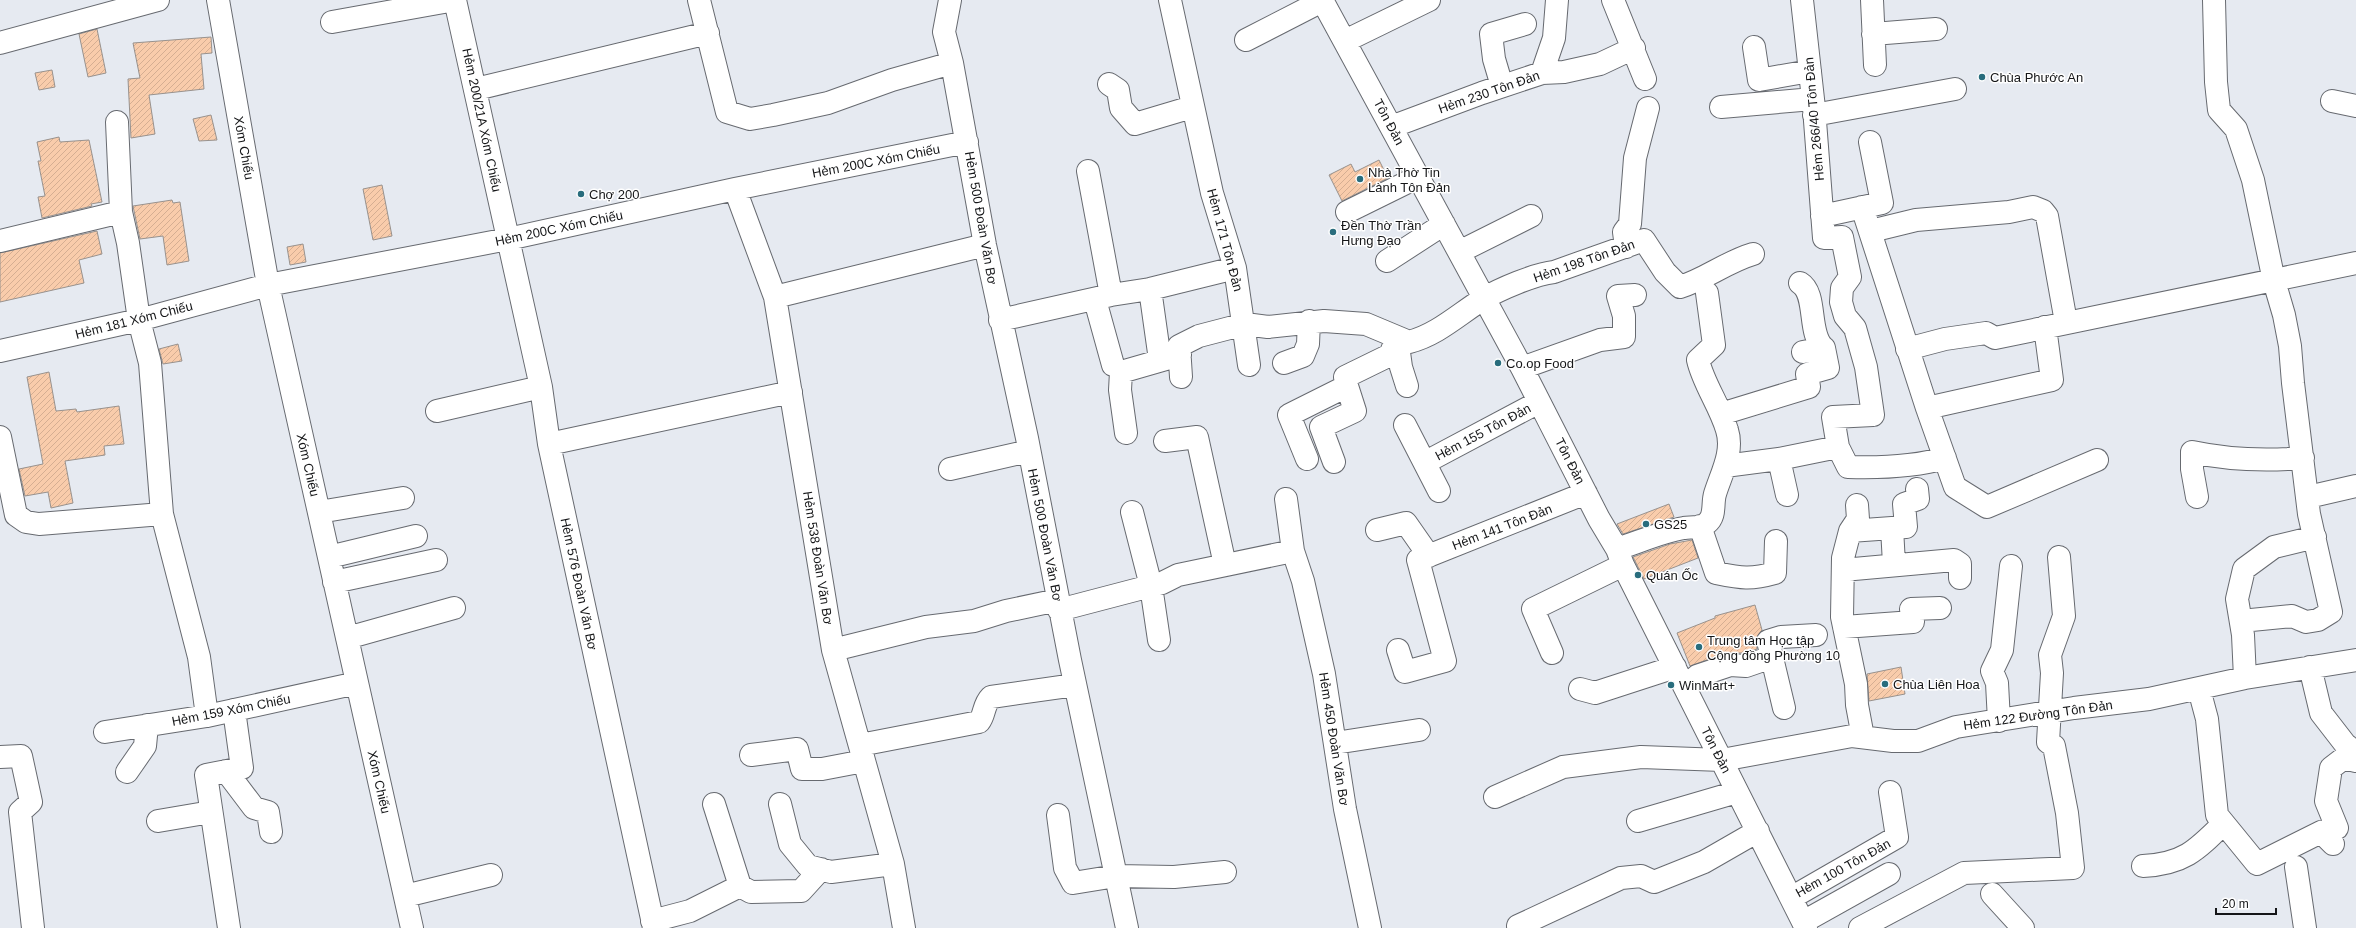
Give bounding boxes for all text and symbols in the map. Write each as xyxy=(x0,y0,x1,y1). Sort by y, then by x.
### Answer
street label: Hẻm 200/21A Xóm Chiếu xyxy=(459,47,505,193)
street label: Hẻm 266/40 Tôn Đản xyxy=(1801,57,1827,181)
street label: Hẻm 230 Tôn Đản xyxy=(1436,68,1542,116)
place label: Chùa Phước An xyxy=(1990,70,2083,85)
marker: Chùa Phước An xyxy=(1977,72,1987,82)
street label: Tôn Đản xyxy=(1371,96,1407,148)
street label: Xóm Chiếu xyxy=(231,115,257,181)
street label: Hẻm 200C Xóm Chiếu xyxy=(811,141,941,181)
street label: Hẻm 500 Đoàn Văn Bơ xyxy=(962,150,1000,286)
place label: Nhà Thờ Tin Lành Tôn Đản xyxy=(1368,165,1450,195)
marker: Nhà Thờ Tin Lành Tôn Đản xyxy=(1355,174,1365,184)
place label: Chợ 200 xyxy=(589,187,639,202)
street label: Hẻm 171 Tôn Đản xyxy=(1204,187,1246,293)
marker: Chợ 200 xyxy=(576,189,586,199)
street label: Hẻm 200C Xóm Chiếu xyxy=(494,207,624,249)
place label: Đền Thờ Trần Hưng Đạo xyxy=(1341,218,1422,248)
marker: Đền Thờ Trần Hưng Đạo xyxy=(1328,227,1338,237)
street label: Hẻm 198 Tôn Đản xyxy=(1531,237,1637,285)
street label: Hẻm 181 Xóm Chiếu xyxy=(74,298,194,342)
place label: Co.op Food xyxy=(1506,356,1574,371)
marker: Co.op Food xyxy=(1493,358,1503,368)
street label: Hẻm 155 Tôn Đản xyxy=(1433,400,1533,464)
street label: Xóm Chiếu xyxy=(293,432,323,498)
street label: Tôn Đản xyxy=(1552,435,1588,487)
street label: Hẻm 500 Đoàn Văn Bơ xyxy=(1025,467,1065,603)
street label: Hẻm 538 Đoàn Văn Bơ xyxy=(800,490,836,626)
street label: Hẻm 141 Tôn Đản xyxy=(1450,501,1554,553)
street label: Hẻm 576 Đoàn Văn Bơ xyxy=(558,516,600,652)
place label: GS25 xyxy=(1654,517,1687,532)
marker: GS25 xyxy=(1641,519,1651,529)
place label: Quán Ốc xyxy=(1646,568,1699,583)
marker: Quán Ốc xyxy=(1633,570,1643,580)
place label: Trung tâm Học tập Cộng đồng Phường 10 xyxy=(1707,633,1840,663)
marker: Trung tâm Học tập Cộng đồng Phường 10 xyxy=(1694,642,1704,652)
street label: Hẻm 450 Đoàn Văn Bơ xyxy=(1316,671,1352,807)
place label: Chùa Liên Hoa xyxy=(1893,677,1980,692)
place label: WinMart+ xyxy=(1679,678,1735,693)
marker: Chùa Liên Hoa xyxy=(1880,679,1890,689)
marker: WinMart+ xyxy=(1666,680,1676,690)
street label: Hẻm 159 Xóm Chiếu xyxy=(170,691,292,729)
street label: Hẻm 122 Đường Tôn Đản xyxy=(1962,697,2114,733)
street label: Tôn Đản xyxy=(1698,724,1734,776)
street label: Xóm Chiếu xyxy=(364,749,394,815)
street label: Hẻm 100 Tôn Đản xyxy=(1793,836,1893,900)
scale bar xyxy=(2216,890,2276,916)
text: 20 m xyxy=(2222,897,2249,911)

